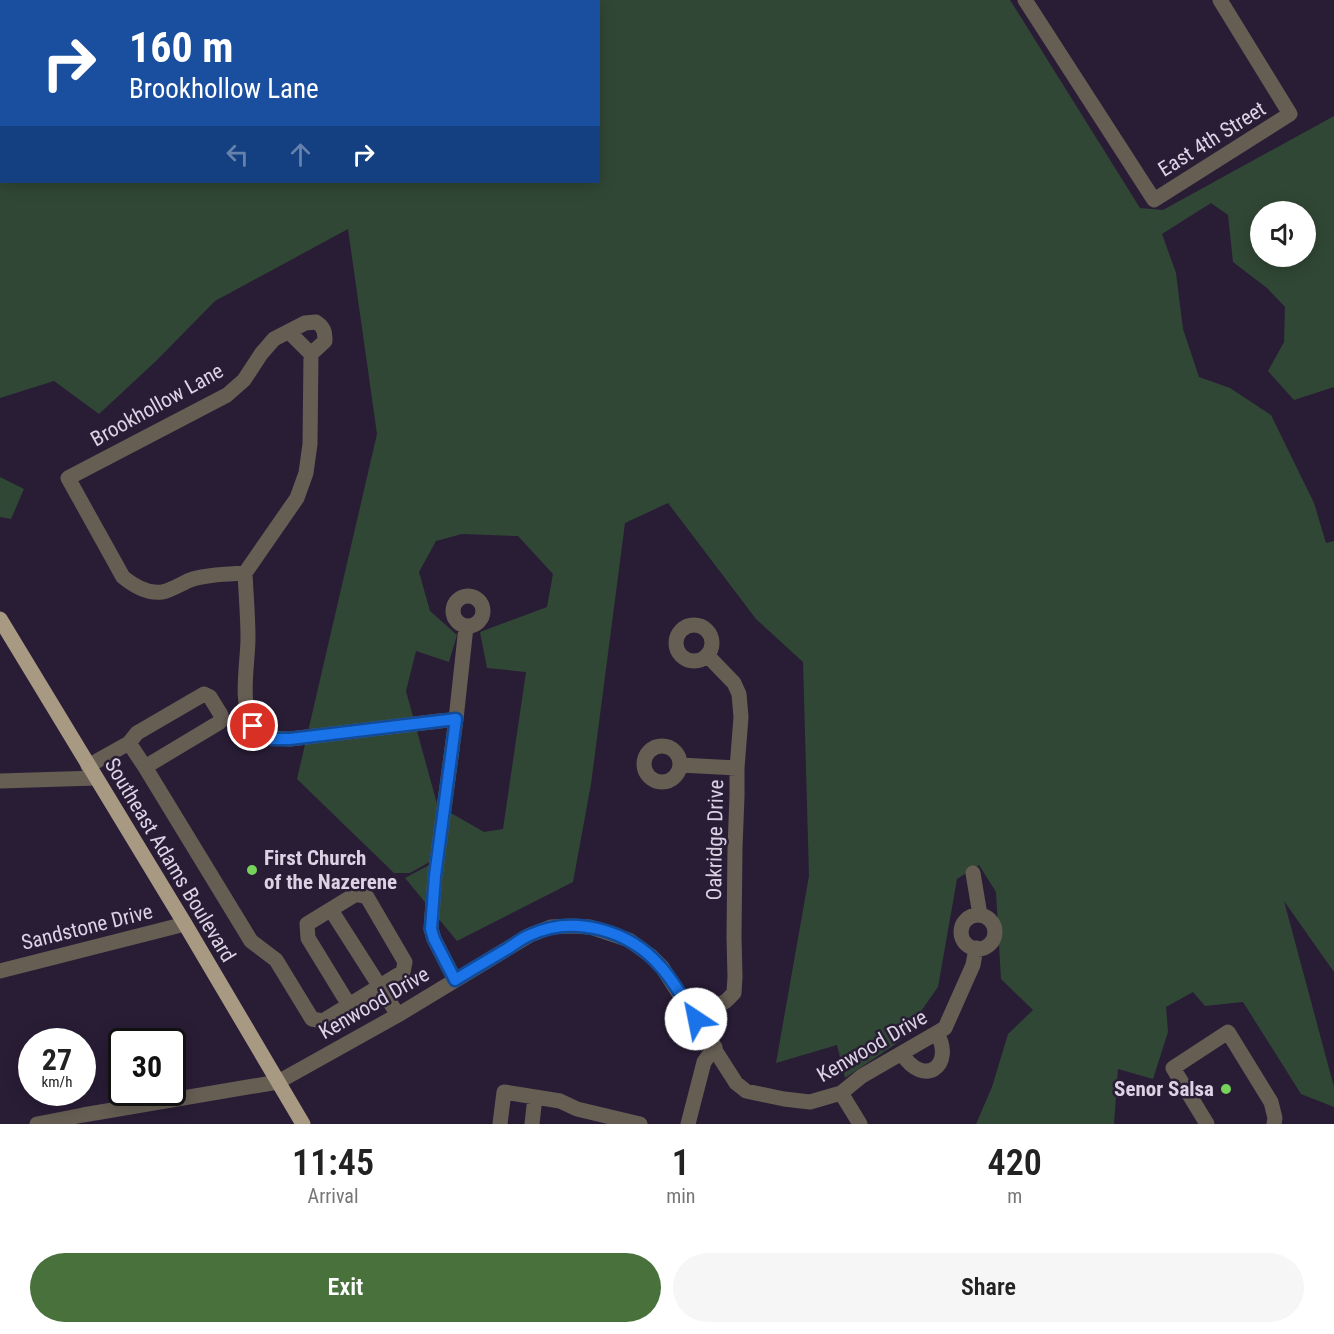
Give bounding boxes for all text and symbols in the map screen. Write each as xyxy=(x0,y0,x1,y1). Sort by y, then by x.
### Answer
text: 160 m xyxy=(129,23,234,72)
icon: right xyxy=(30,24,108,102)
text: Brookhollow Lane xyxy=(129,73,319,105)
street label: East 4th Street xyxy=(1154,97,1270,181)
icon: left xyxy=(221,138,254,171)
icon: ahead xyxy=(284,138,317,171)
icon: right xyxy=(347,138,380,171)
map controls xyxy=(1250,201,1316,267)
button: sound xyxy=(1250,201,1316,267)
street label: Brookhollow Lane xyxy=(87,359,227,451)
pin xyxy=(227,700,278,751)
icon: arrive xyxy=(236,709,269,742)
street label: Southeast Adams Boulevard xyxy=(100,754,240,966)
street label: Oakridge Drive xyxy=(702,779,728,901)
place label: First Church of the Nazerene xyxy=(264,846,397,894)
marker: First Church of the Nazerene xyxy=(245,863,259,877)
street label: Sandstone Drive xyxy=(19,899,155,955)
street label: Kenwood Drive xyxy=(315,962,433,1044)
position arrow xyxy=(664,987,728,1051)
street label: Kenwood Drive xyxy=(813,1005,931,1087)
speed limit sign: 30 xyxy=(108,1028,186,1106)
text: 27 xyxy=(42,1042,72,1077)
text: km/h xyxy=(42,1073,72,1091)
place label: Senor Salsa xyxy=(1114,1077,1214,1101)
marker: Senor Salsa xyxy=(1219,1082,1233,1096)
text: 11:45 xyxy=(292,1142,374,1184)
text: 1 xyxy=(672,1142,690,1184)
text: 420 xyxy=(988,1142,1042,1184)
text: Arrival xyxy=(308,1184,359,1208)
text: min xyxy=(666,1184,695,1208)
text: m xyxy=(1007,1184,1022,1208)
button: Exit xyxy=(30,1253,661,1322)
button: Share xyxy=(673,1253,1304,1322)

